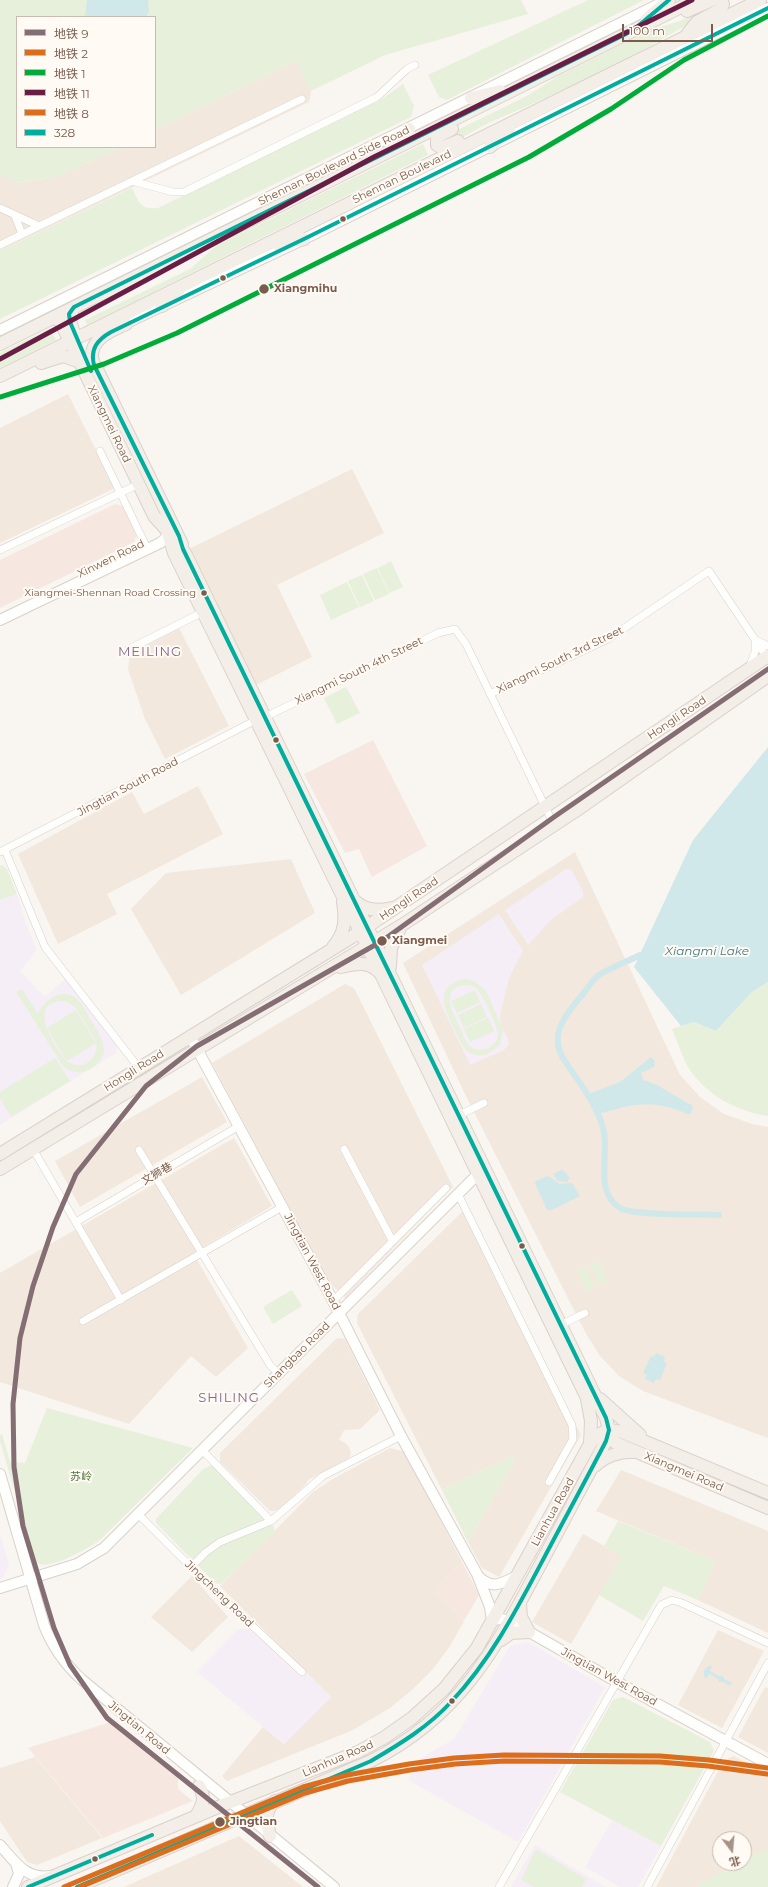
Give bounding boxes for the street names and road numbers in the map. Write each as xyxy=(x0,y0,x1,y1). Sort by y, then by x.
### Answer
street label: Shennan Boulevard Side Road xyxy=(256,123,412,209)
street label: Shennan Boulevard xyxy=(350,147,454,207)
street label: Xiangmei Road xyxy=(85,383,133,465)
street label: Xinwen Road xyxy=(75,537,147,581)
street label: Xiangmi South 3rd Street xyxy=(495,624,625,696)
street label: Xiangmi South 4th Street xyxy=(293,634,425,708)
street label: Hongli Road xyxy=(645,693,709,743)
street label: Jingtian South Road xyxy=(75,755,181,819)
street label: Hongli Road xyxy=(377,874,441,924)
street label: Hongli Road xyxy=(102,1047,166,1095)
street label: 文狮巷 xyxy=(139,1160,175,1188)
street label: Jingtian West Road xyxy=(281,1211,343,1313)
street label: Shangbao Road xyxy=(261,1319,333,1391)
street label: Xiangmei Road xyxy=(643,1449,725,1495)
street label: Lianhua Road xyxy=(529,1475,577,1549)
street label: Jingcheng Road xyxy=(182,1558,256,1630)
street label: Jingtian West Road xyxy=(559,1645,659,1709)
street label: Jingtian Road xyxy=(105,1698,173,1758)
street label: Lianhua Road xyxy=(300,1738,376,1780)

